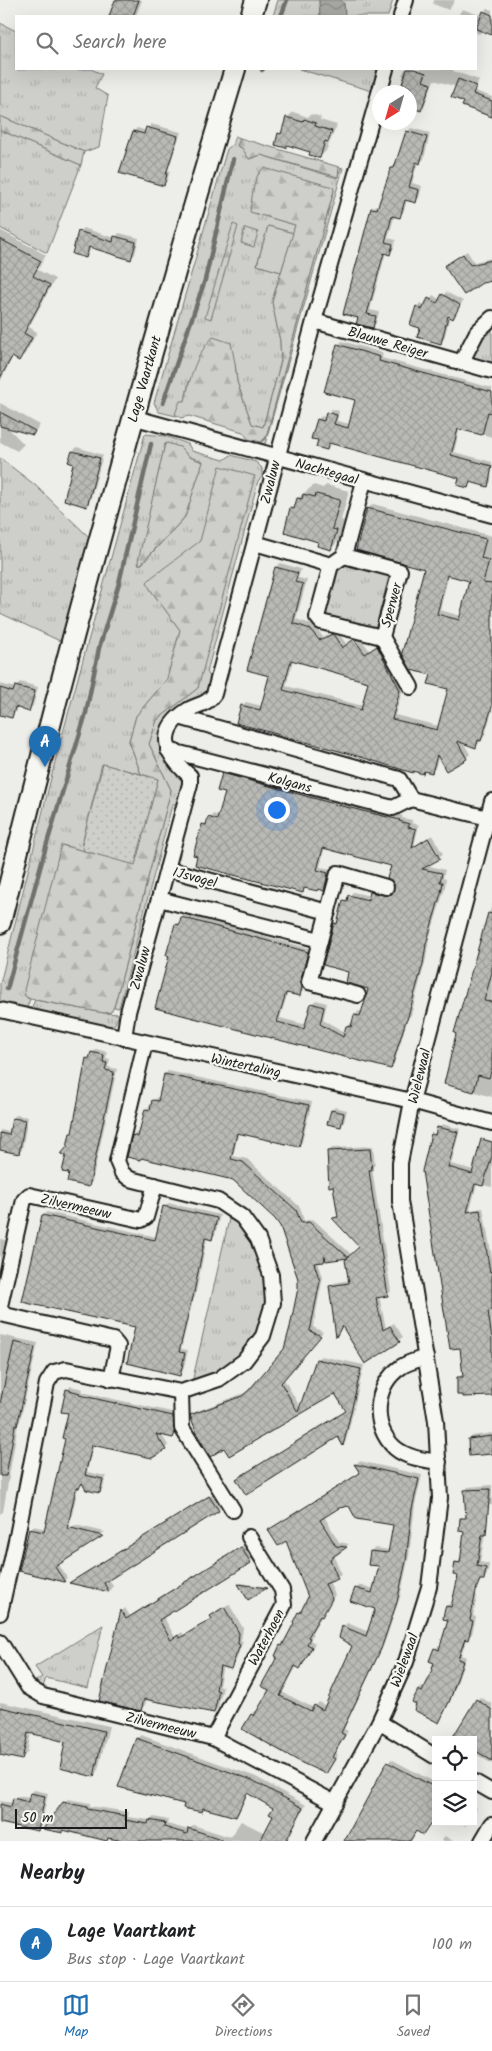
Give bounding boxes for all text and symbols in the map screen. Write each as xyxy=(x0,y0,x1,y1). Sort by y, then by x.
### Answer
search box xyxy=(15,15,477,70)
text: Search here xyxy=(73,28,167,58)
icon: search xyxy=(33,29,61,57)
north arrow xyxy=(372,85,417,130)
street label: Blauwe Reiger xyxy=(345,321,432,365)
street label: Lage Vaartkant xyxy=(122,333,168,425)
street label: Nachtegaal xyxy=(293,452,361,492)
street label: Zwaluw xyxy=(255,458,287,506)
street label: Sperwer xyxy=(375,579,409,630)
pin: A xyxy=(29,726,61,767)
street label: Kolgans xyxy=(265,767,314,799)
your location xyxy=(264,797,290,823)
street label: IJsvogel xyxy=(170,861,220,895)
street label: Zwaluw xyxy=(125,943,157,992)
street label: Wielewaal xyxy=(402,1046,438,1106)
street label: Wintertaling xyxy=(209,1048,283,1084)
street label: Zilvermeeuw xyxy=(38,1188,114,1226)
street label: Waterhoen xyxy=(243,1605,291,1670)
street label: Wielewaal xyxy=(385,1630,425,1691)
street label: Zilvermeeuw xyxy=(123,1707,199,1746)
map controls xyxy=(432,1736,477,1826)
button: locate xyxy=(432,1736,477,1781)
button: layers xyxy=(432,1781,477,1826)
scale bar xyxy=(15,1806,128,1829)
text: 50 m xyxy=(22,1807,53,1829)
text: Nearby xyxy=(20,1857,85,1890)
text: Lage Vaartkant xyxy=(67,1917,196,1947)
text: A xyxy=(31,1932,41,1957)
text: 100 m xyxy=(432,1932,472,1957)
text: Bus stop · Lage Vaartkant xyxy=(67,1947,245,1972)
tab: Map xyxy=(62,1991,90,2043)
tab: Directions xyxy=(214,1991,272,2043)
tab: Saved xyxy=(397,1991,430,2043)

